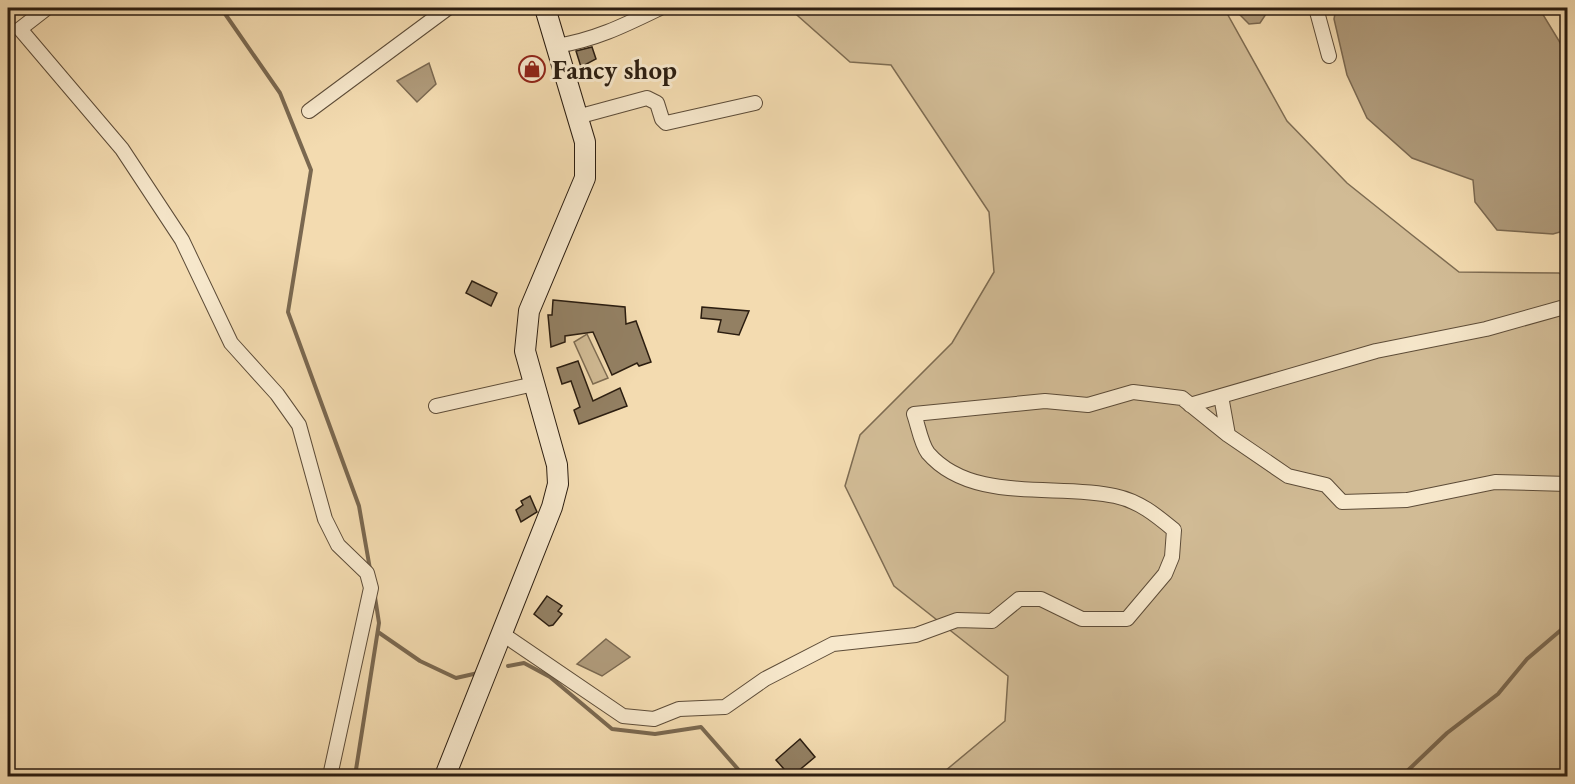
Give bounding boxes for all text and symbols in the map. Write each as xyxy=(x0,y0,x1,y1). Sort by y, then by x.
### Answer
place label: Fancy shop xyxy=(552,52,677,87)
shop icon: Fancy shop xyxy=(517,54,547,84)

